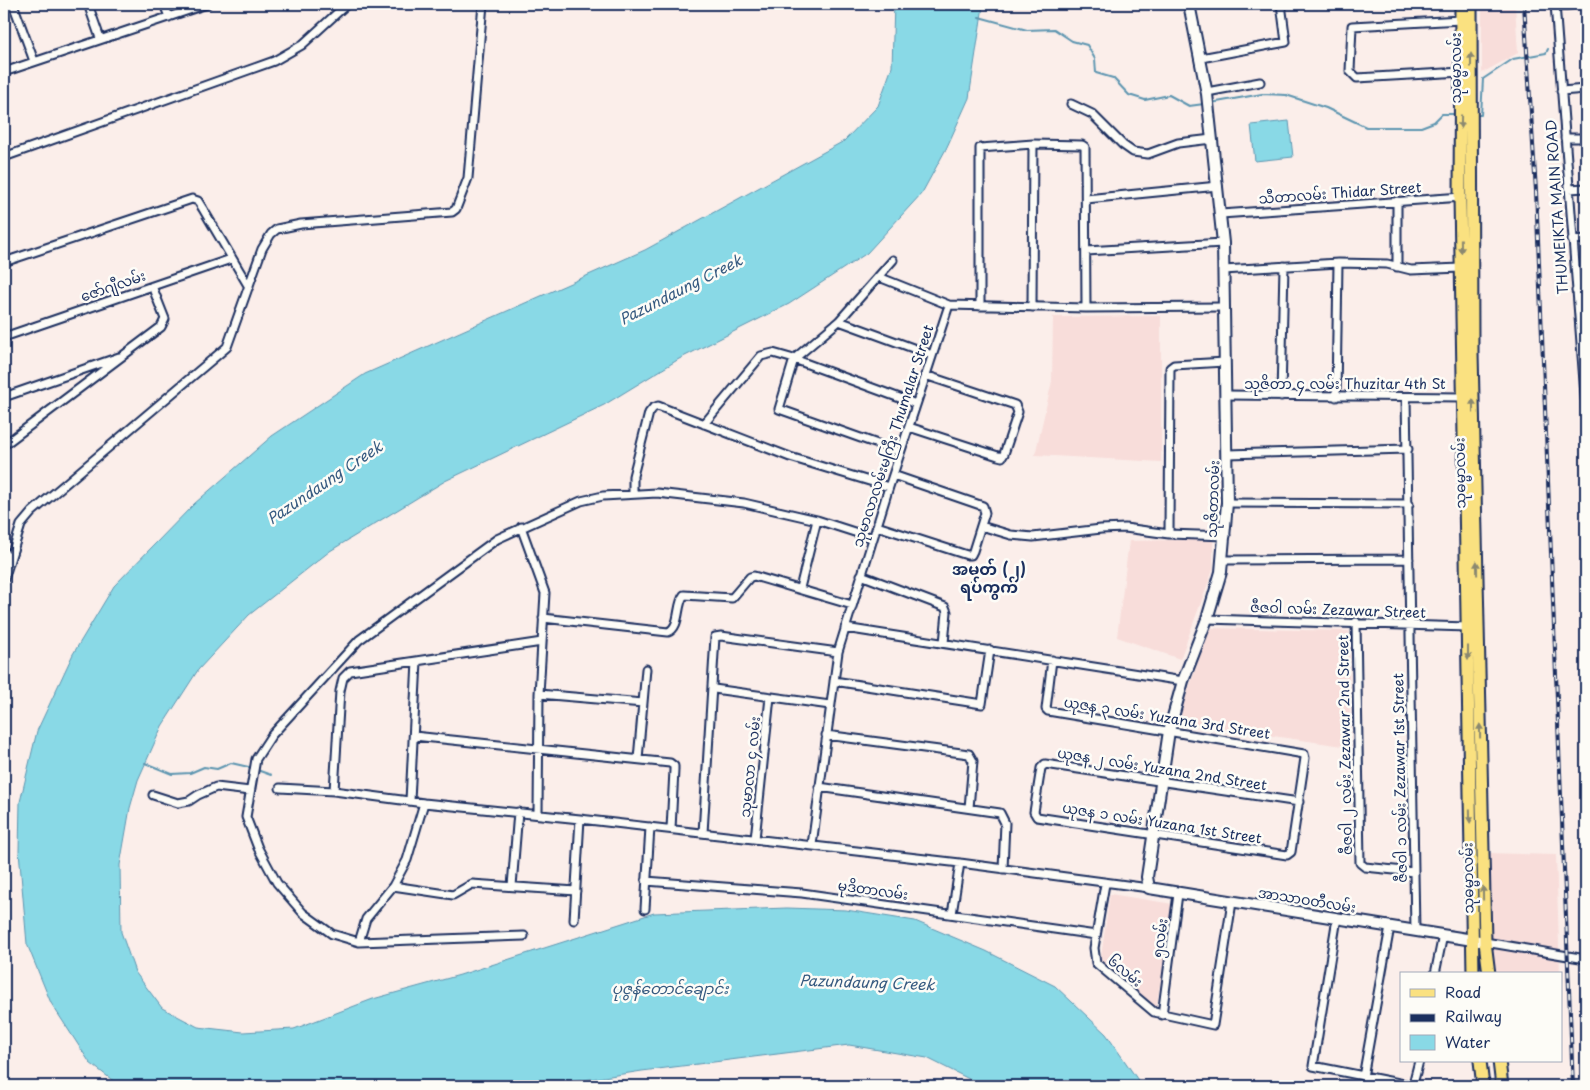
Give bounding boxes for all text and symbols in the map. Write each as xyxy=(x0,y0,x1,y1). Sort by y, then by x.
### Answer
street label: သုဓမ္မာလမ်း xyxy=(1445,32,1468,104)
one-way arrow xyxy=(1467,52,1475,68)
one-way arrow xyxy=(1457,115,1465,131)
street label: THUMEIKTA MAIN ROAD xyxy=(1540,119,1573,295)
street label: သီတာလမ်း Thidar Street xyxy=(1258,176,1422,209)
one-way arrow xyxy=(1457,238,1465,254)
water label: Pazundaung Creek xyxy=(615,247,747,330)
street label: ဇော်ဂျီလမ်း xyxy=(77,265,149,308)
street label: သုမာလာလမ်းမကြီး Thumalar Street xyxy=(847,322,941,551)
street label: သုဇိတာ ၄ လမ်း Thuzitar 4th St xyxy=(1244,373,1446,396)
one-way arrow xyxy=(1469,397,1477,413)
water label: Pazundaung Creek xyxy=(262,434,387,529)
street label: သုဓမ္မာလမ်း xyxy=(1448,437,1473,509)
street label: သုဇိတာလမ်း xyxy=(1201,460,1226,538)
district label: အမှတ် (၂) ရပ်ကွက် xyxy=(952,556,1026,601)
one-way arrow xyxy=(1473,560,1481,576)
street label: ဇီဇဝါ လမ်း Zezawar Street xyxy=(1250,596,1426,623)
street label: ဇီဇဝါ ၂ လမ်း Zezawar 2nd Street xyxy=(1332,634,1359,855)
one-way arrow xyxy=(1464,646,1472,662)
street label: ဇီဇဝါ ၁ လမ်း Zezawar 1st Street xyxy=(1387,673,1412,883)
street label: ယုဇန ၃ လမ်း Yuzana 3rd Street xyxy=(1062,691,1272,746)
street label: သုမာလာ ၄ လမ်း xyxy=(734,715,767,819)
one-way arrow xyxy=(1476,722,1484,738)
street label: ယုဇန ၂ လမ်း Yuzana 2nd Street xyxy=(1056,742,1269,797)
street label: ယုဇန ၁ လမ်း Yuzana 1st Street xyxy=(1061,796,1263,851)
one-way arrow xyxy=(1466,808,1474,824)
street label: သုဓမ္မာလမ်း xyxy=(1456,842,1481,914)
street label: မုဒိတာလမ်း xyxy=(836,874,909,907)
street label: အာသာဝတီလမ်း xyxy=(1257,881,1357,918)
one-way arrow xyxy=(1479,885,1487,901)
street label: ၅လမ်း xyxy=(1146,917,1175,959)
street label: ၆လမ်း xyxy=(1103,950,1147,992)
water label: Pazundaung Creek xyxy=(799,968,936,995)
legend xyxy=(1400,972,1562,1062)
water label: ပုဇွန်တောင်ချောင်း xyxy=(612,976,729,1001)
text: Road xyxy=(1445,980,1481,1003)
text: Railway xyxy=(1445,1004,1502,1027)
text: Water xyxy=(1445,1030,1490,1053)

